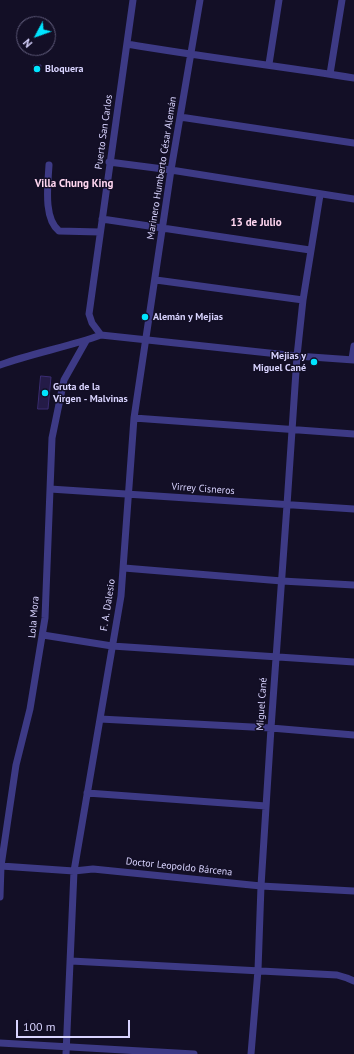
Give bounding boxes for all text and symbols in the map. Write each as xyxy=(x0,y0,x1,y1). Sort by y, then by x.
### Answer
north arrow xyxy=(16,16,56,56)
text: N xyxy=(20,36,35,51)
place label: Bloquera xyxy=(45,63,84,75)
marker: Bloquera xyxy=(32,64,42,74)
street label: Puerto San Carlos xyxy=(93,94,115,170)
street label: Marinero Humberto César Alemán xyxy=(145,96,179,240)
district label: Villa Chung King xyxy=(35,177,113,191)
district label: 13 de Julio xyxy=(230,216,282,230)
place label: Alemán y Mejias xyxy=(153,311,223,323)
marker: Alemán y Mejias xyxy=(140,312,150,322)
place label: Mejias y Miguel Cané xyxy=(253,350,306,374)
marker: Mejias y Miguel Cané xyxy=(309,357,319,367)
place label: Gruta de la Virgen - Malvinas xyxy=(53,381,128,404)
marker: Gruta de la Virgen - Malvinas xyxy=(40,388,50,398)
street label: Virrey Cisneros xyxy=(171,481,235,497)
street label: F. A. Dalesio xyxy=(98,578,118,632)
street label: Lola Mora xyxy=(26,595,42,639)
street label: Miguel Cané xyxy=(254,677,270,731)
street label: Doctor Leopoldo Bárcena xyxy=(125,855,233,879)
scale bar xyxy=(18,1012,132,1038)
text: 100 m xyxy=(23,1019,56,1034)

